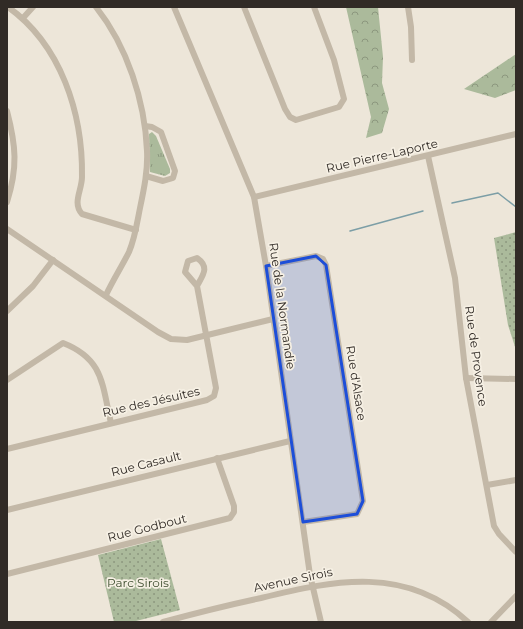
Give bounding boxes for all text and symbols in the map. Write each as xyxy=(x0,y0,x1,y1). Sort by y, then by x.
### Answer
street label: Rue Pierre-Laporte xyxy=(325,135,439,176)
street label: Rue de la Normandie xyxy=(266,242,299,370)
street label: Rue de Provence xyxy=(462,305,491,407)
street label: Rue d'Alsace xyxy=(343,344,370,422)
street label: Rue des Jésuites xyxy=(101,383,201,420)
street label: Rue Casault xyxy=(109,448,183,479)
street label: Rue Godbout xyxy=(106,510,188,545)
street label: Avenue Sirois xyxy=(252,564,334,595)
park label: Parc Sirois xyxy=(107,575,169,590)

